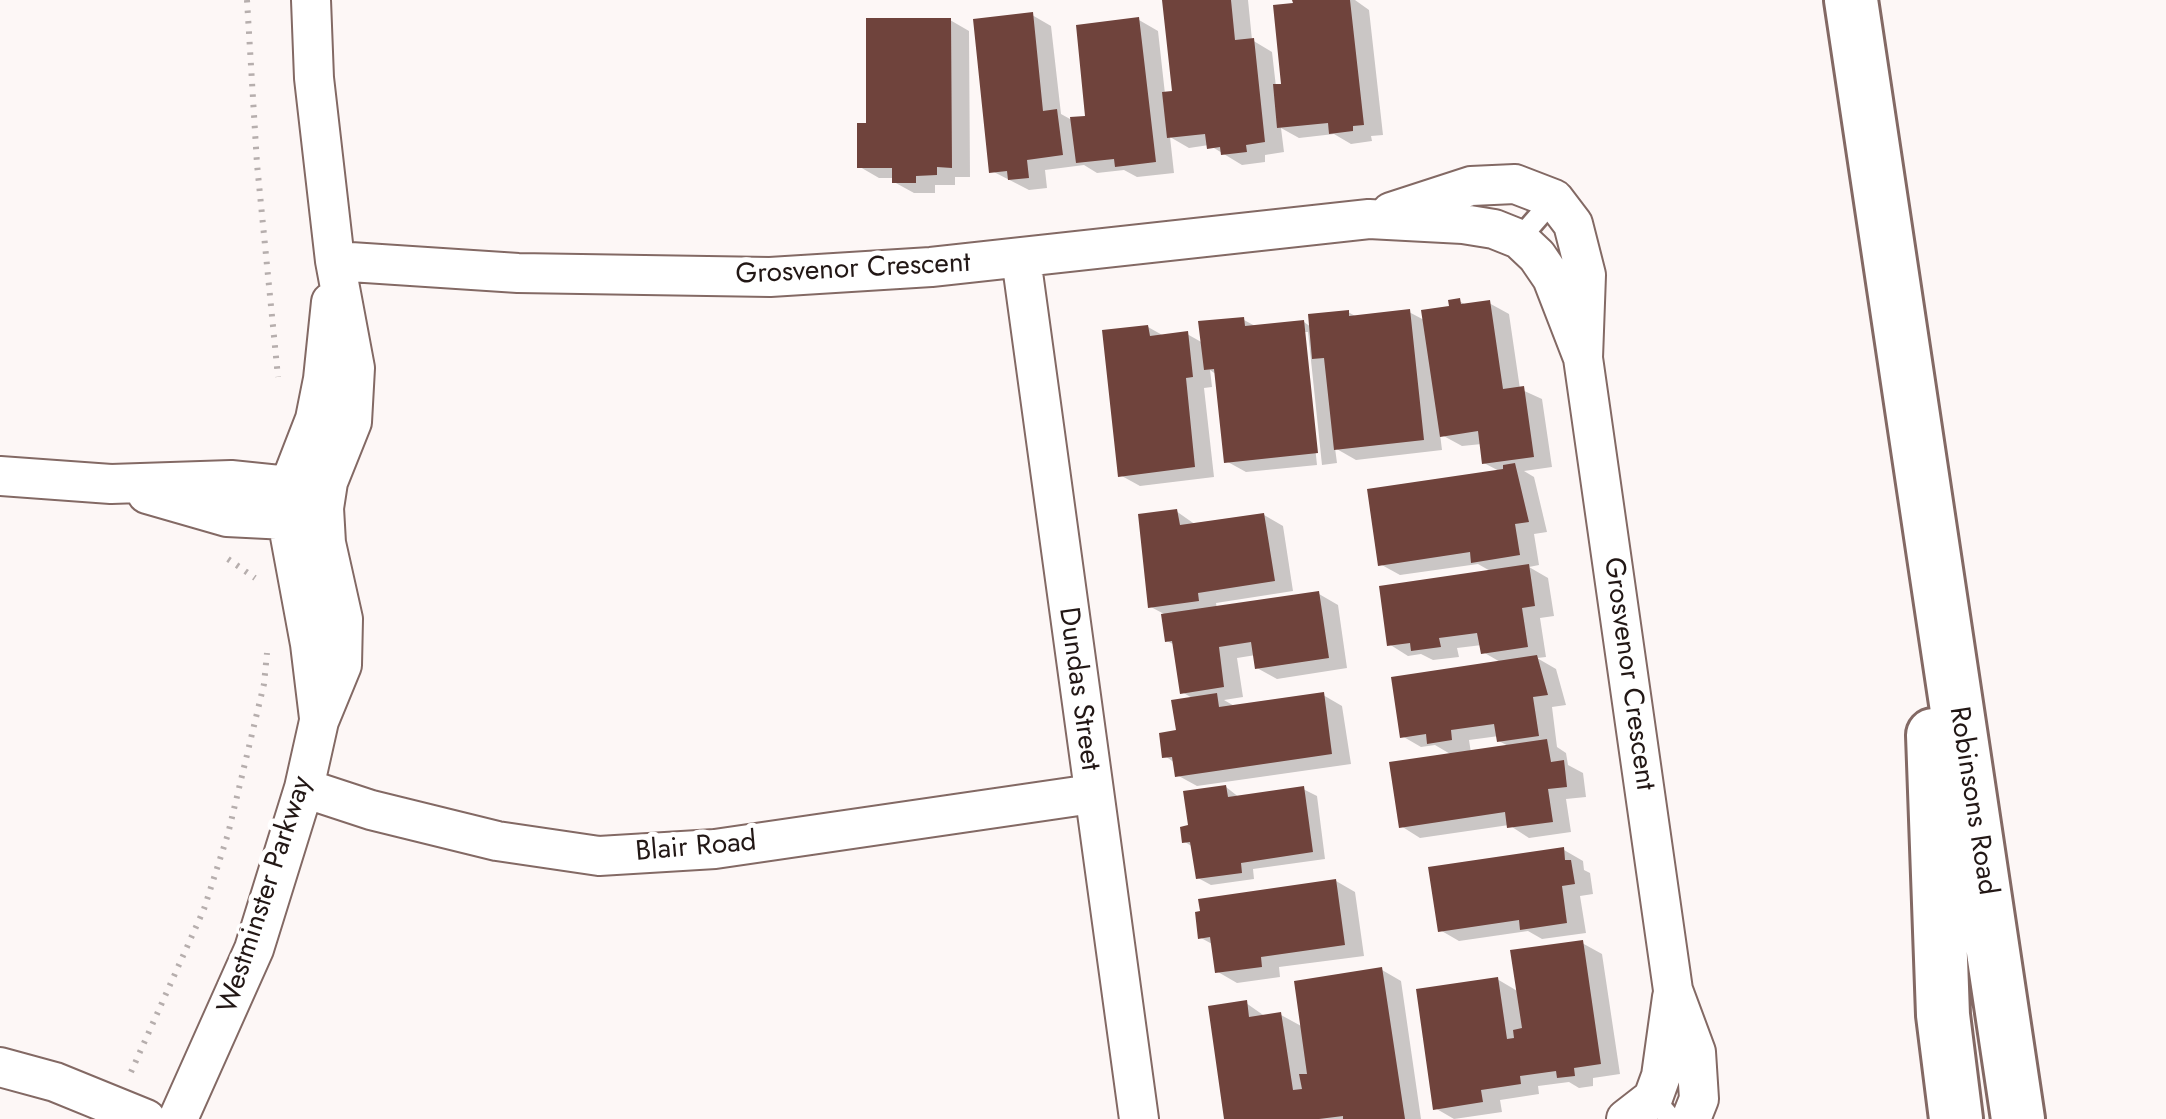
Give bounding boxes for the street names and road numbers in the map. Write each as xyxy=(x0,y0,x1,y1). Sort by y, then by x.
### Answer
street label: Grosvenor Crescent xyxy=(735,247,971,293)
street label: Grosvenor Crescent xyxy=(1595,555,1661,793)
street label: Dundas Street xyxy=(1050,605,1106,773)
street label: Robinsons Road xyxy=(1941,704,2003,898)
street label: Westminster Parkway xyxy=(212,772,320,1018)
street label: Blair Road xyxy=(634,826,758,870)

